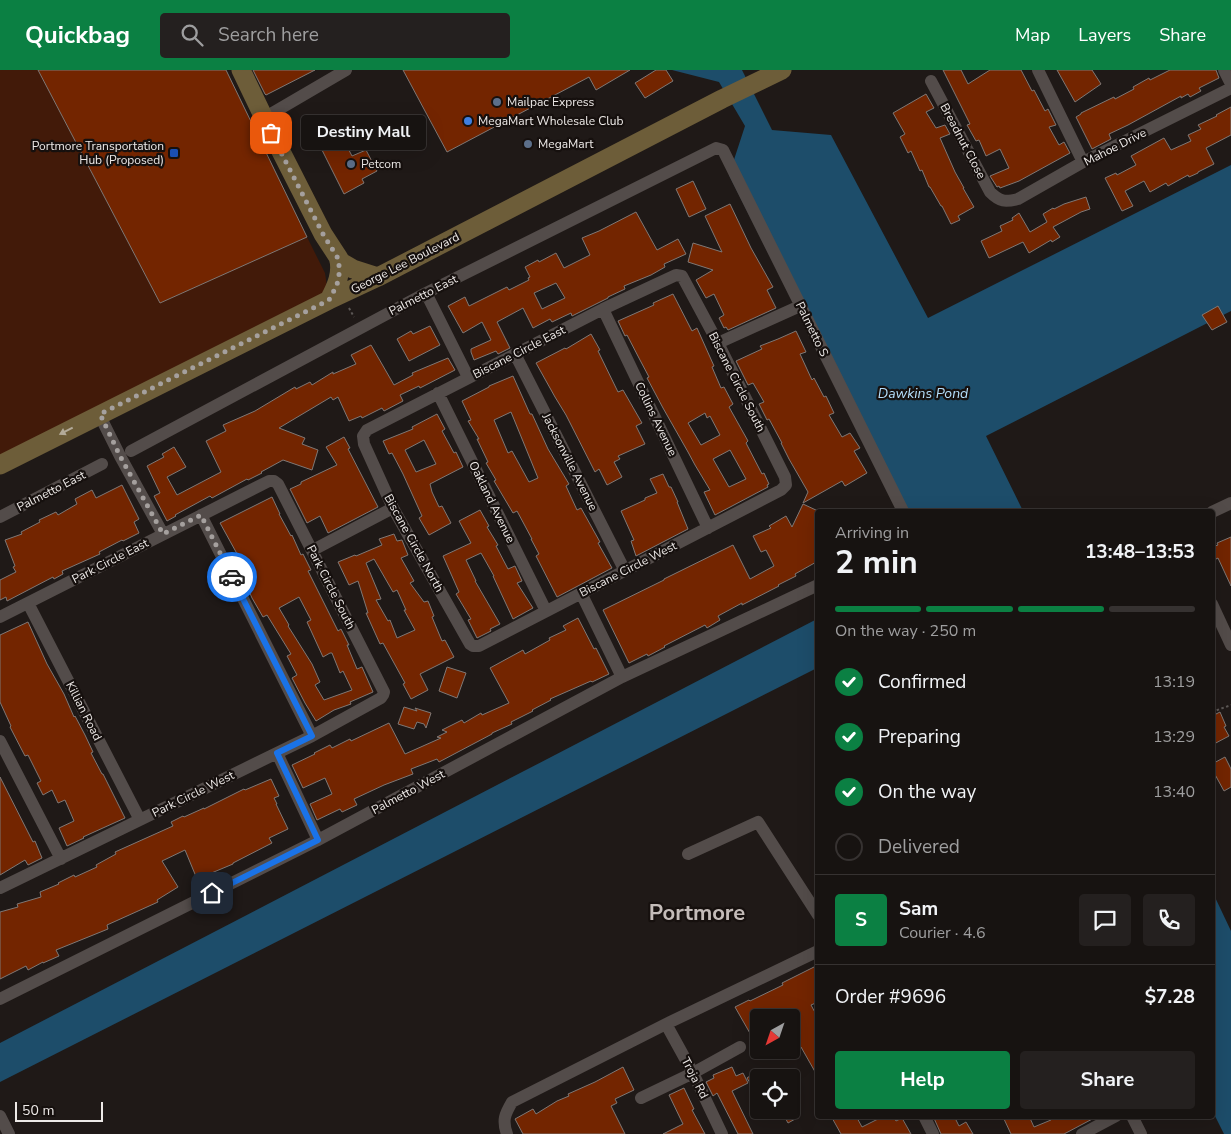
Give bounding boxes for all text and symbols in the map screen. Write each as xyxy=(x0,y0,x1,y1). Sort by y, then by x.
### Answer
search box xyxy=(160,13,510,58)
text: Quickbag xyxy=(25,19,130,51)
icon: search xyxy=(178,21,206,49)
text: Search here xyxy=(218,22,319,48)
text: Map xyxy=(1015,23,1050,47)
text: Layers xyxy=(1078,23,1131,47)
text: Share xyxy=(1159,23,1206,47)
place label: Mailpac Express xyxy=(507,94,595,110)
marker: Mailpac Express xyxy=(491,96,503,108)
street label: Breadnut Close xyxy=(936,100,990,182)
pin xyxy=(250,112,292,154)
place label: MegaMart Wholesale Club xyxy=(478,113,624,129)
marker: MegaMart Wholesale Club xyxy=(462,115,474,127)
callout: Destiny Mall xyxy=(301,116,426,150)
icon: bag xyxy=(257,119,285,147)
text: Destiny Mall xyxy=(317,121,410,143)
street label: Mahoe Drive xyxy=(1081,124,1149,170)
place label: MegaMart xyxy=(538,136,594,152)
place label: Portmore Transportation Hub (Proposed) xyxy=(32,138,164,168)
marker: MegaMart xyxy=(522,138,534,150)
marker: Portmore Transportation Hub (Proposed) xyxy=(168,147,180,159)
place label: Petcom xyxy=(361,156,401,172)
marker: Petcom xyxy=(345,158,357,170)
street label: George Lee Boulevard xyxy=(348,229,462,297)
street label: Palmetto East xyxy=(386,270,461,319)
street label: Palmetto S xyxy=(792,299,832,359)
street label: Biscane Circle East xyxy=(470,321,569,382)
street label: Biscane Circle South xyxy=(705,329,769,435)
street label: Collins Avenue xyxy=(631,379,681,459)
water label: Dawkins Pond xyxy=(878,384,969,403)
street label: Jacksonville Avenue xyxy=(538,410,601,513)
one-way arrow xyxy=(59,427,73,435)
street label: Oakland Avenue xyxy=(465,458,519,546)
street label: Palmetto East xyxy=(14,466,89,515)
street label: Biscane Circle North xyxy=(380,491,448,595)
text: Arriving in xyxy=(835,522,909,544)
street label: Park Circle East xyxy=(69,534,152,587)
street label: Biscane Circle West xyxy=(577,537,680,600)
text: 13:48–13:53 xyxy=(1085,539,1195,565)
text: 2 min xyxy=(835,541,918,584)
street label: Park Circle South xyxy=(303,542,359,632)
courier xyxy=(207,552,257,602)
icon: car xyxy=(218,563,246,591)
text: On the way · 250 m xyxy=(835,620,976,642)
icon: check xyxy=(835,668,863,696)
text: Confirmed xyxy=(878,669,966,695)
text: 13:19 xyxy=(1153,671,1195,693)
street label: Killian Road xyxy=(62,679,106,743)
icon: check xyxy=(835,723,863,751)
text: Preparing xyxy=(878,724,961,750)
text: 13:29 xyxy=(1153,726,1195,748)
street label: Palmetto West xyxy=(369,766,448,818)
street label: Park Circle West xyxy=(149,767,237,821)
icon: check xyxy=(835,778,863,806)
text: On the way xyxy=(878,779,976,805)
text: 13:40 xyxy=(1153,781,1195,803)
text: Delivered xyxy=(878,834,960,860)
pin xyxy=(191,872,233,914)
icon: home xyxy=(198,879,226,907)
button: chat xyxy=(1079,894,1131,946)
button: phone xyxy=(1143,894,1195,946)
text: Sam xyxy=(899,896,938,922)
district label: Portmore xyxy=(649,898,745,928)
text: S xyxy=(855,907,867,933)
text: Courier · 4.6 xyxy=(899,922,985,944)
text: Order #9696 xyxy=(835,984,946,1010)
text: $7.28 xyxy=(1145,984,1195,1010)
north arrow xyxy=(750,1009,800,1059)
map controls xyxy=(750,1009,800,1119)
button: Help xyxy=(835,1051,1010,1109)
button: Share xyxy=(1020,1051,1195,1109)
street label: Troja Rd xyxy=(678,1055,712,1101)
button: locate xyxy=(750,1069,800,1119)
scale bar xyxy=(15,1099,102,1122)
text: 50 m xyxy=(22,1101,54,1120)

